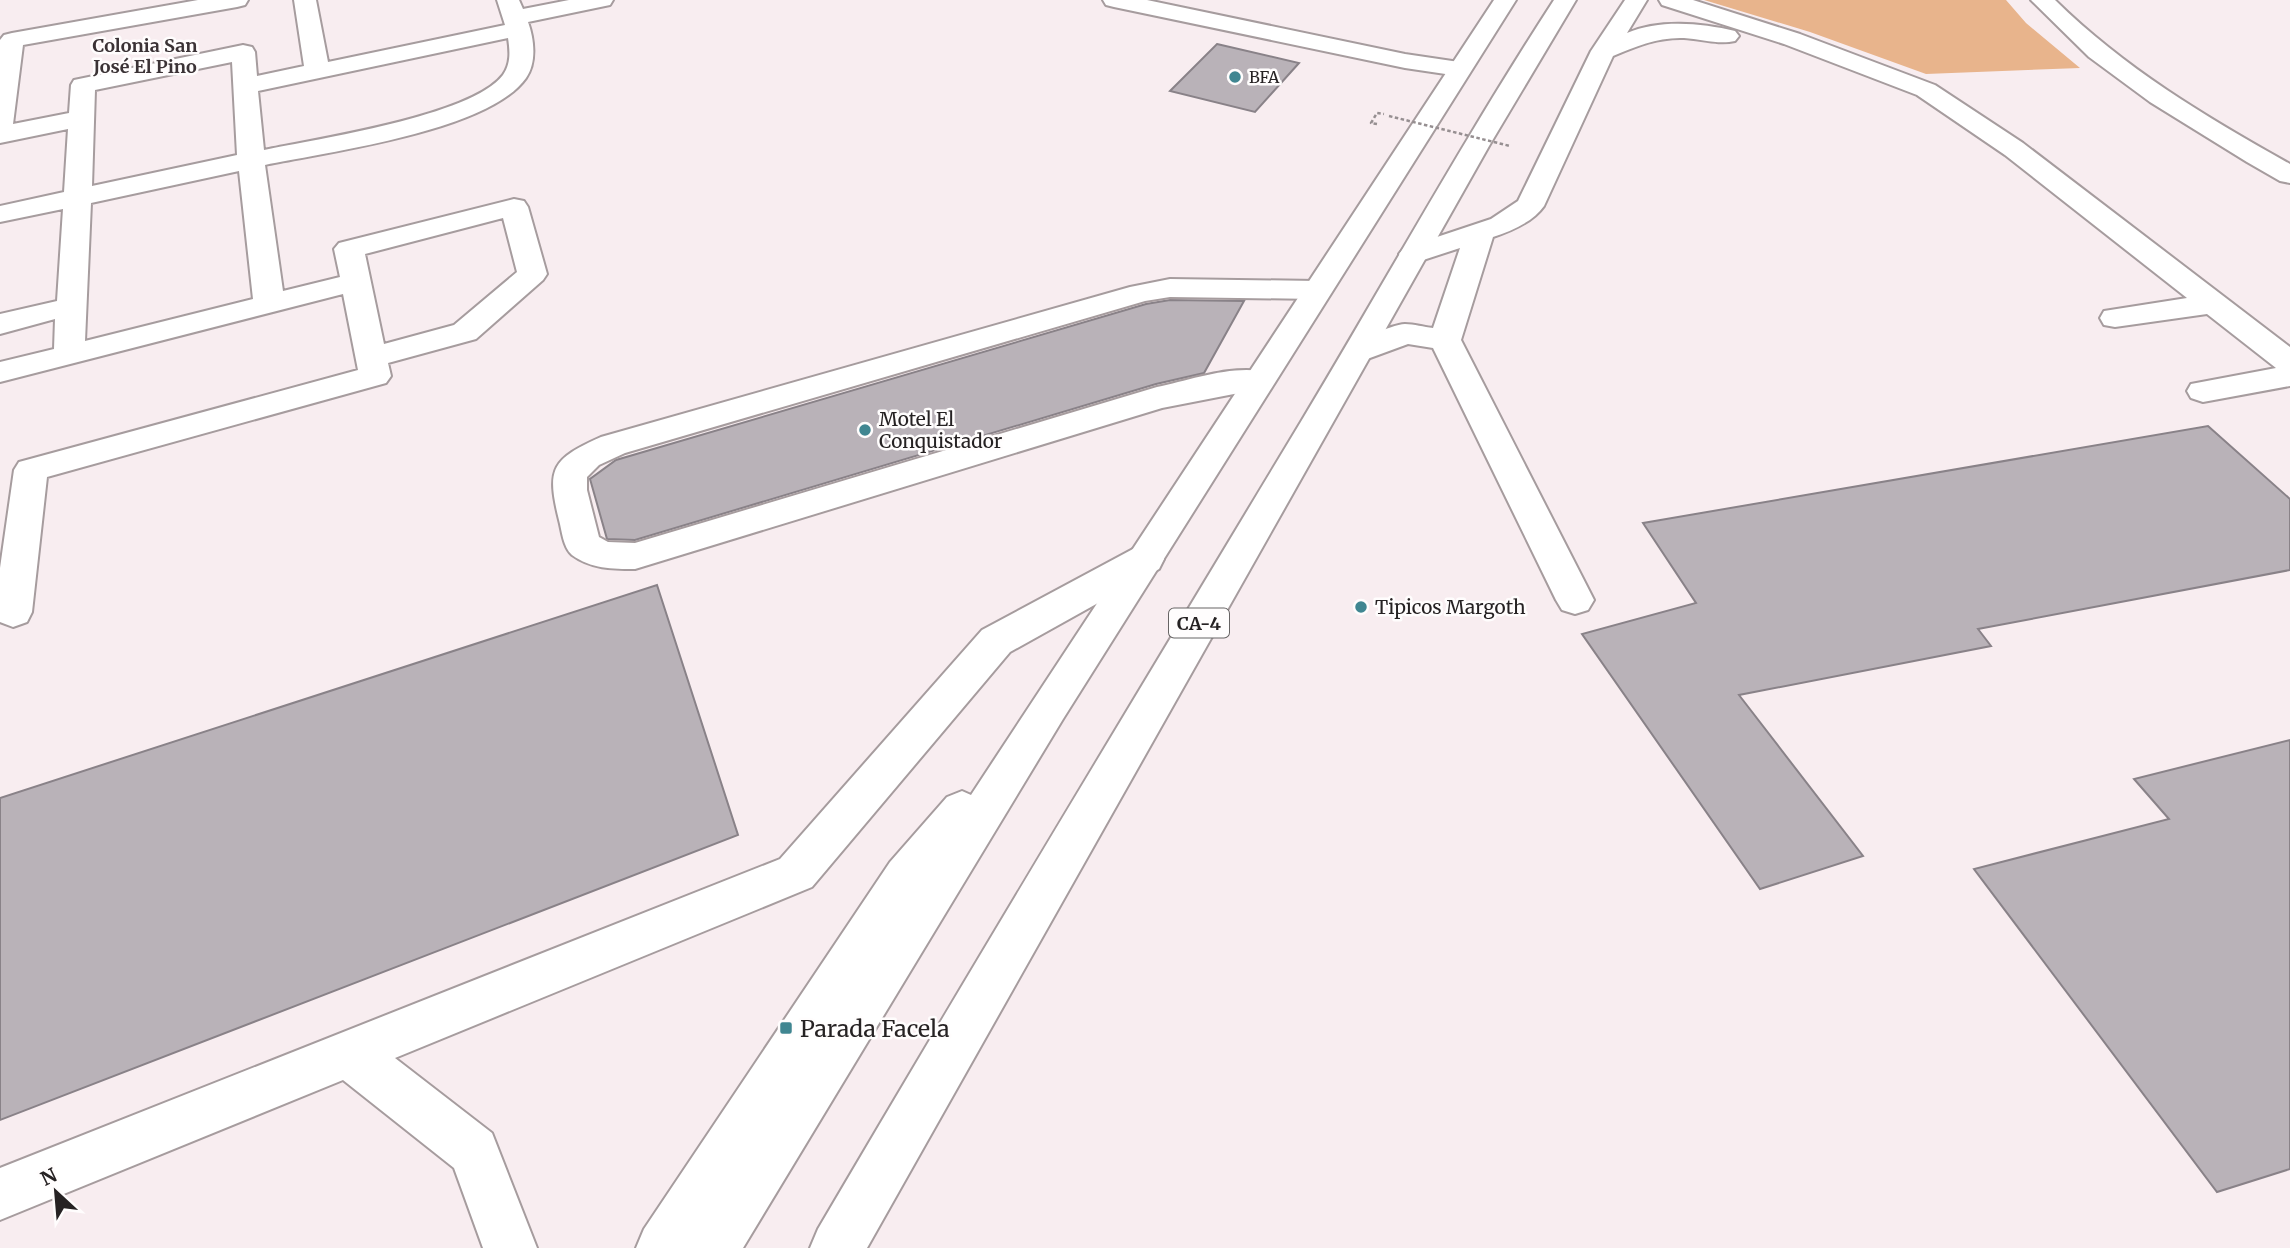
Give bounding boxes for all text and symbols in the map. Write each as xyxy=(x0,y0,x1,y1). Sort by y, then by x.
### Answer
district label: Colonia San José El Pino xyxy=(92,34,197,78)
place label: BFA xyxy=(1249,67,1280,87)
marker: BFA xyxy=(1227,69,1243,85)
place label: Motel El Conquistador xyxy=(879,407,1003,453)
marker: Motel El Conquistador xyxy=(857,422,873,438)
place label: Tipicos Margoth xyxy=(1375,595,1526,619)
marker: Tipicos Margoth xyxy=(1353,599,1369,615)
road number: CA-4 xyxy=(1169,608,1229,638)
place label: Parada Facela xyxy=(800,1014,950,1043)
marker: Parada Facela xyxy=(778,1020,794,1036)
north arrow xyxy=(21,1157,91,1227)
text: N xyxy=(37,1163,61,1191)

